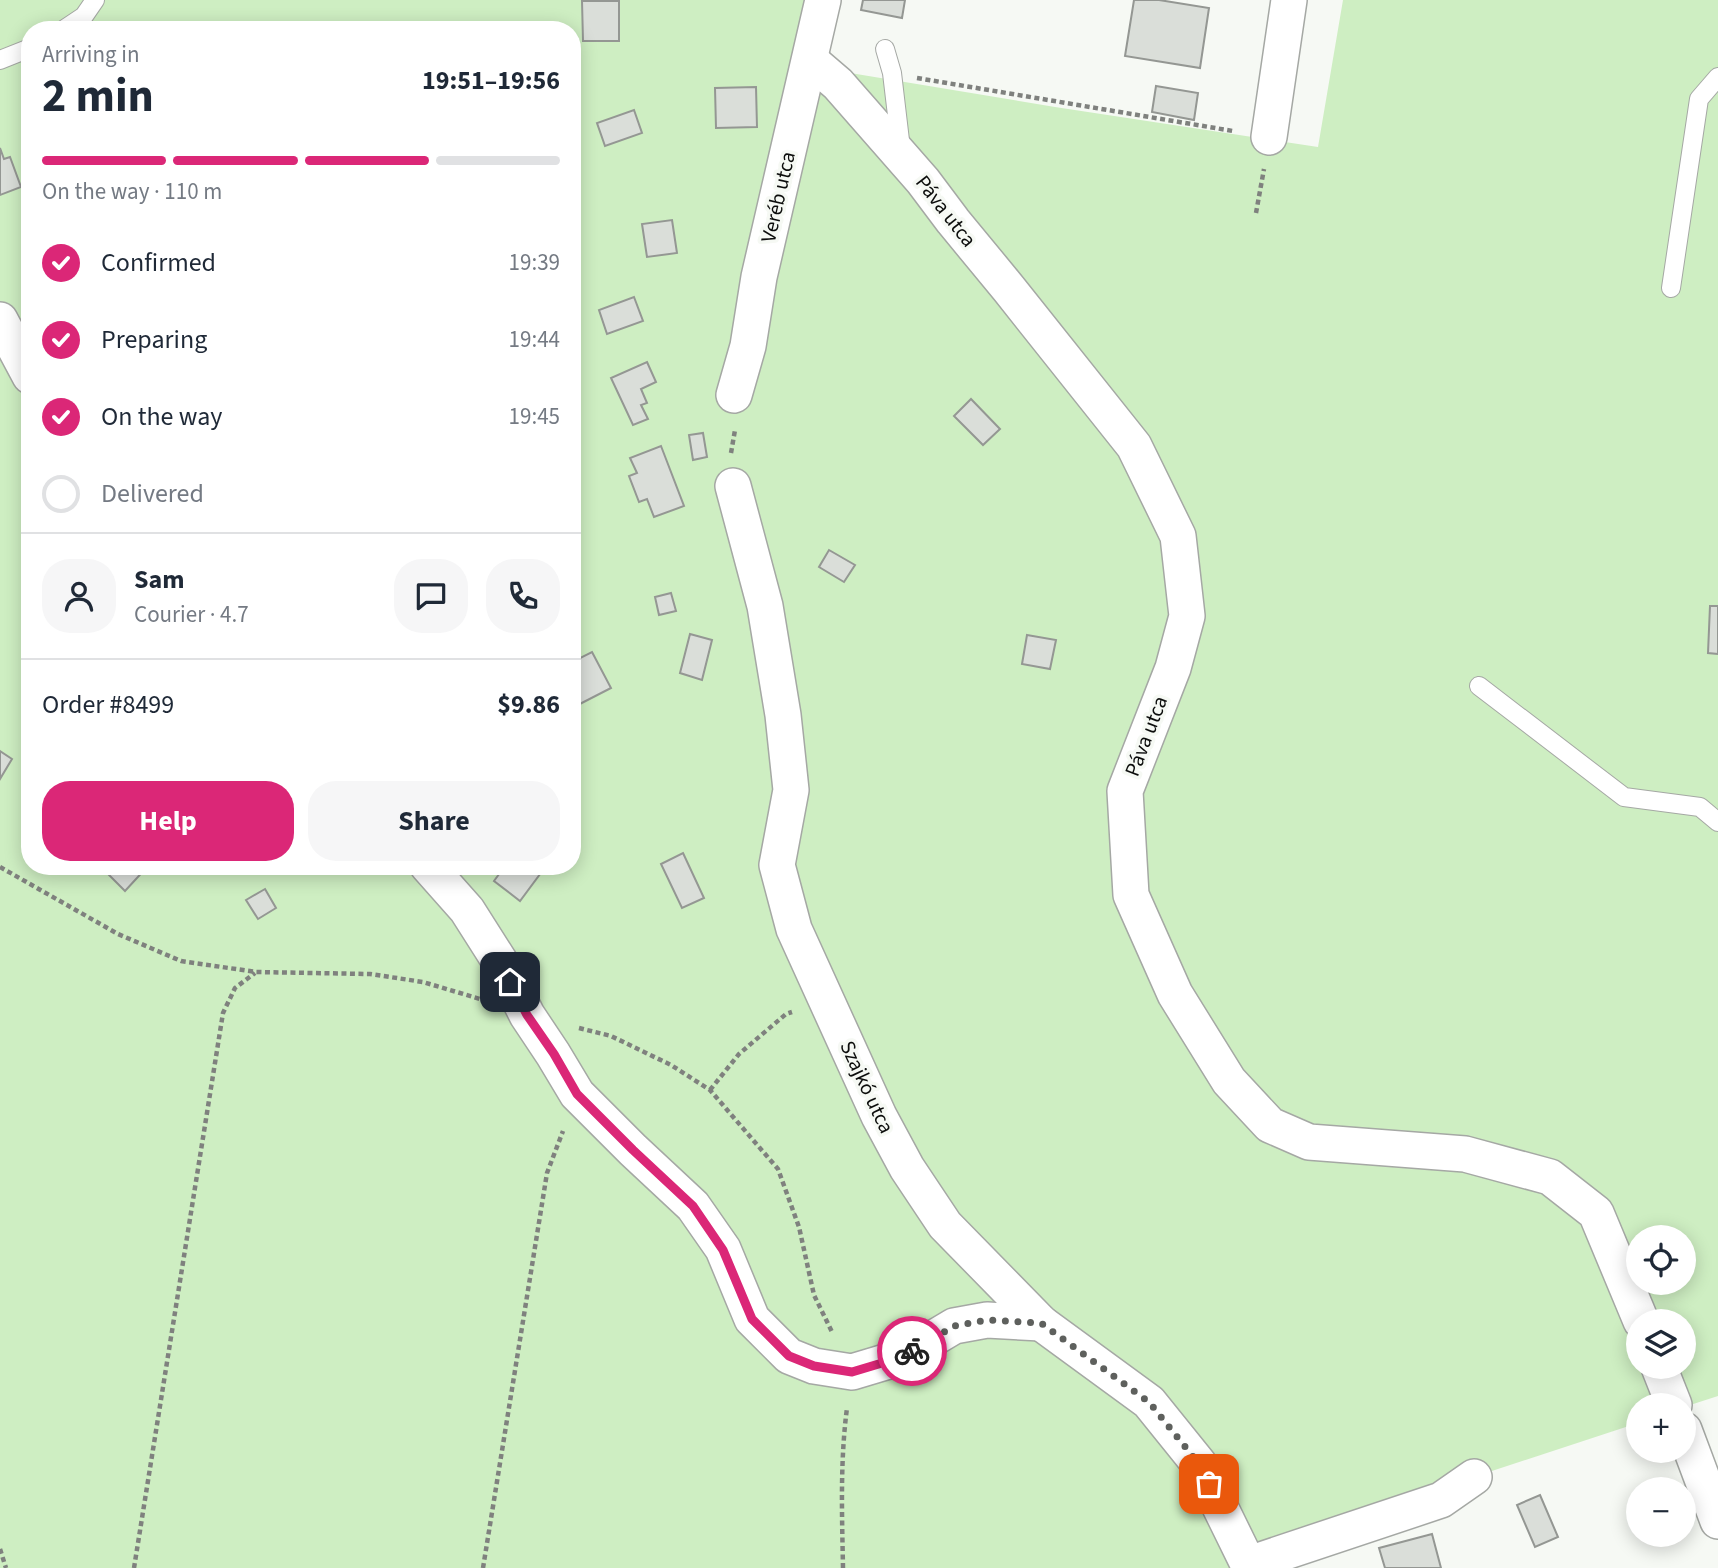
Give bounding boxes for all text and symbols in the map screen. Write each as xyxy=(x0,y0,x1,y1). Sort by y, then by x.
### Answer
text: Arriving in xyxy=(42,38,140,71)
text: 19:51–19:56 xyxy=(422,62,560,99)
text: 2 min xyxy=(42,64,154,129)
street label: Veréb utca xyxy=(753,149,803,245)
street label: Páva utca xyxy=(908,169,984,253)
text: On the way · 110 m xyxy=(42,175,222,208)
icon: check xyxy=(42,244,80,282)
text: Confirmed xyxy=(101,244,216,281)
text: 19:39 xyxy=(509,246,560,279)
icon: check xyxy=(42,321,80,359)
text: Preparing xyxy=(101,321,207,358)
text: 19:44 xyxy=(509,323,560,356)
icon: check xyxy=(42,398,80,436)
text: On the way xyxy=(101,398,222,435)
text: 19:45 xyxy=(509,400,560,433)
text: Delivered xyxy=(101,475,204,512)
button: person xyxy=(42,559,116,633)
button: chat xyxy=(394,559,468,633)
button: phone xyxy=(486,559,560,633)
text: Sam xyxy=(134,561,184,598)
text: Courier · 4.7 xyxy=(134,598,249,631)
text: Order #8499 xyxy=(42,686,174,723)
text: $9.86 xyxy=(497,686,560,723)
street label: Páva utca xyxy=(1117,691,1175,781)
button: Help xyxy=(42,781,294,861)
button: Share xyxy=(308,781,560,861)
pin xyxy=(480,952,540,1012)
icon: home xyxy=(491,963,529,1001)
street label: Szajkó utca xyxy=(832,1036,902,1138)
map controls xyxy=(1626,1225,1696,1547)
button: locate xyxy=(1626,1225,1696,1295)
button: layers xyxy=(1626,1309,1696,1379)
courier xyxy=(877,1316,947,1386)
icon: bike xyxy=(893,1332,931,1370)
button: + xyxy=(1626,1393,1696,1463)
pin xyxy=(1179,1454,1239,1514)
icon: bag xyxy=(1190,1465,1228,1503)
button: − xyxy=(1626,1477,1696,1547)

